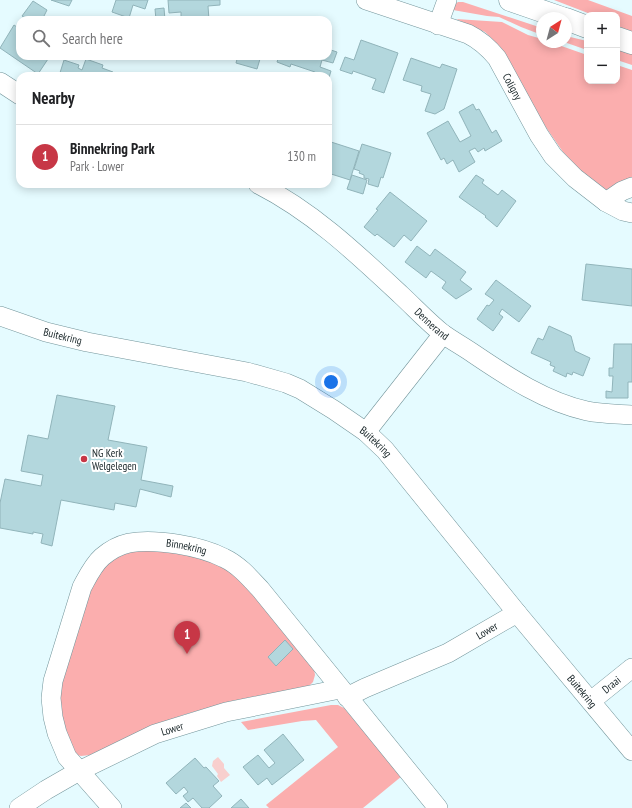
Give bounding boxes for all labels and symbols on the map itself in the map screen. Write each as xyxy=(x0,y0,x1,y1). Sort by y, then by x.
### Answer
north arrow xyxy=(536,12,572,48)
street label: Coligny xyxy=(500,71,526,103)
street label: Dennerand xyxy=(412,305,452,343)
street label: Buitekring xyxy=(42,325,84,348)
your location xyxy=(321,372,341,392)
street label: Buitekring xyxy=(357,423,395,460)
place label: NG Kerk Welgelegen xyxy=(92,446,137,473)
marker: NG Kerk Welgelegen xyxy=(79,454,89,464)
street label: Binnekring xyxy=(165,536,209,558)
street label: Lower xyxy=(473,619,500,642)
pin: 1 xyxy=(174,621,200,654)
street label: Buitekring xyxy=(564,672,600,711)
street label: Draai xyxy=(599,673,623,696)
street label: Lower xyxy=(159,719,185,739)

